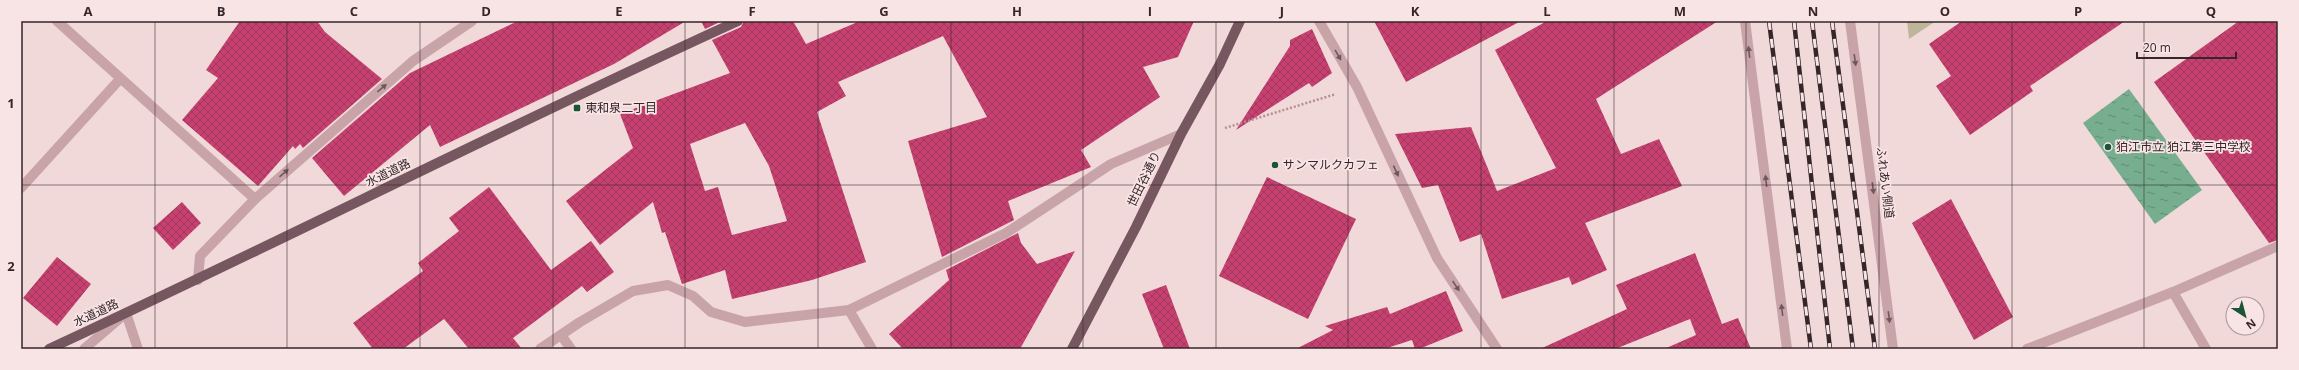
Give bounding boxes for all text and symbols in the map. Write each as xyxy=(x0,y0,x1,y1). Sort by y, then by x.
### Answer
text: A xyxy=(84,2,93,20)
text: B xyxy=(217,2,226,20)
text: C xyxy=(350,2,358,20)
text: D xyxy=(481,2,491,20)
text: E xyxy=(615,2,623,20)
text: F xyxy=(748,2,756,20)
text: G xyxy=(879,2,889,20)
text: H xyxy=(1012,2,1022,20)
text: I xyxy=(1148,2,1152,20)
text: J xyxy=(1279,2,1284,20)
text: K xyxy=(1411,2,1420,20)
text: L xyxy=(1543,2,1551,20)
text: M xyxy=(1674,2,1686,20)
text: N xyxy=(1808,2,1818,20)
text: O xyxy=(1940,2,1950,20)
text: P xyxy=(2074,2,2082,20)
text: Q xyxy=(2206,2,2216,20)
scale bar xyxy=(2137,34,2236,60)
text: 20 m xyxy=(2143,39,2171,56)
one-way arrow xyxy=(1746,46,1752,58)
one-way arrow xyxy=(1335,49,1342,61)
one-way arrow xyxy=(1852,54,1858,66)
one-way arrow xyxy=(377,83,387,92)
text: 1 xyxy=(7,94,15,112)
place label: 東和泉二丁目 xyxy=(585,99,657,116)
marker: 東和泉二丁目 xyxy=(572,103,582,113)
place label: 狛江市立 狛江第三中学校 xyxy=(2116,138,2251,155)
marker: 狛江市立 狛江第三中学校 xyxy=(2103,142,2113,152)
street label: ふれあい側道 xyxy=(1873,146,1898,220)
street label: 世田谷通り xyxy=(1123,148,1164,209)
street label: 水道道路 xyxy=(362,154,413,191)
place label: サンマルクカフェ xyxy=(1283,156,1379,173)
marker: サンマルクカフェ xyxy=(1270,160,1280,170)
one-way arrow xyxy=(1393,165,1399,177)
one-way arrow xyxy=(279,168,289,177)
one-way arrow xyxy=(1762,175,1769,187)
one-way arrow xyxy=(1870,182,1876,194)
text: 2 xyxy=(7,257,15,275)
one-way arrow xyxy=(1452,281,1459,292)
street label: 水道道路 xyxy=(70,295,121,330)
north arrow xyxy=(2225,296,2265,336)
one-way arrow xyxy=(1779,304,1785,316)
one-way arrow xyxy=(1886,311,1892,323)
text: N xyxy=(2243,316,2259,333)

